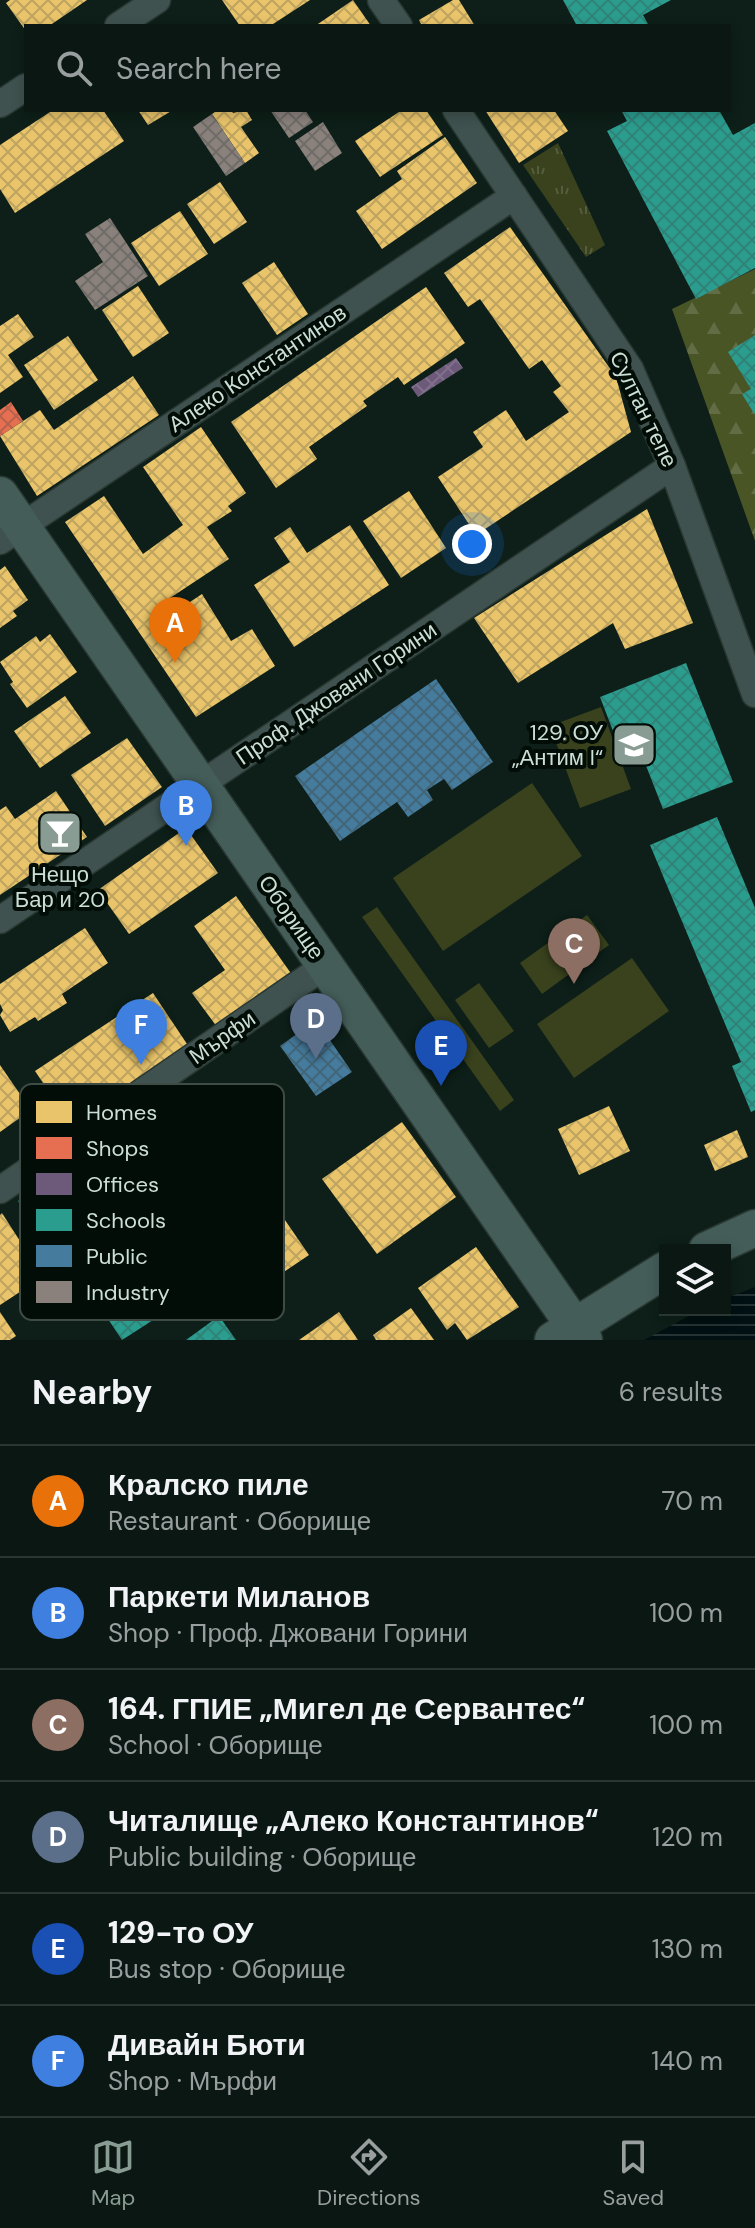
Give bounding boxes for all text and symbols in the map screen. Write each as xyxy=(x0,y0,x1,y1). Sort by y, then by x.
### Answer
search box xyxy=(24,24,731,112)
icon: search xyxy=(52,46,96,90)
text: Search here xyxy=(116,49,282,88)
street label: Алеко Константинов xyxy=(163,298,352,439)
street label: Султан тепе xyxy=(603,346,684,472)
your location xyxy=(452,524,492,564)
pin: A xyxy=(149,597,201,663)
street label: Проф. Джовани Горини xyxy=(230,615,442,771)
place label: 129. ОУ „Антим I“ xyxy=(512,718,604,772)
school or university icon: 129. ОУ „Антим I“ xyxy=(610,721,658,769)
pin: B xyxy=(160,780,212,846)
bar icon: Нещо Бар и 20 xyxy=(36,809,84,857)
place label: Нещо Бар и 20 xyxy=(15,860,105,914)
street label: Оборище xyxy=(252,869,331,965)
pin: C xyxy=(548,918,600,984)
pin: D xyxy=(290,993,342,1059)
pin: F xyxy=(115,999,167,1065)
street label: Мърфи xyxy=(183,1004,261,1071)
pin: E xyxy=(415,1020,467,1086)
legend xyxy=(20,1084,284,1320)
text: Homes xyxy=(86,1098,157,1127)
text: Shops xyxy=(86,1134,149,1163)
text: Offices xyxy=(86,1170,159,1199)
text: Schools xyxy=(86,1206,166,1235)
text: Public xyxy=(86,1242,148,1271)
map controls xyxy=(659,1244,731,1316)
button: layers xyxy=(659,1244,731,1316)
text: Industry xyxy=(86,1278,170,1307)
text: Nearby xyxy=(32,1370,152,1415)
text: 6 results xyxy=(619,1375,723,1409)
text: Кралско пиле xyxy=(108,1465,309,1504)
text: A xyxy=(49,1484,67,1518)
text: 70 m xyxy=(662,1484,723,1518)
text: Restaurant · Оборище xyxy=(108,1504,371,1538)
text: Паркети Миланов xyxy=(108,1577,370,1616)
text: B xyxy=(50,1596,66,1630)
text: 100 m xyxy=(649,1596,723,1630)
text: Shop · Проф. Джовани Горини xyxy=(108,1616,468,1650)
text: 164. ГПИЕ „Мигел де Сервантес“ xyxy=(108,1689,585,1728)
text: C xyxy=(48,1708,68,1742)
text: 100 m xyxy=(649,1708,723,1742)
text: School · Оборище xyxy=(108,1728,323,1762)
text: Читалище „Алеко Константинов“ xyxy=(108,1801,599,1840)
text: D xyxy=(49,1820,67,1854)
text: 120 m xyxy=(652,1820,723,1854)
text: Public building · Оборище xyxy=(108,1840,416,1874)
text: 129-то ОУ xyxy=(108,1913,253,1952)
text: E xyxy=(50,1932,66,1966)
text: 130 m xyxy=(652,1932,723,1966)
text: Bus stop · Оборище xyxy=(108,1952,346,1986)
text: Дивайн Бюти xyxy=(108,2025,306,2064)
text: F xyxy=(51,2044,65,2078)
text: 140 m xyxy=(651,2044,723,2078)
text: Shop · Мърфи xyxy=(108,2064,277,2098)
tab: Map xyxy=(91,2135,135,2212)
tab: Directions xyxy=(317,2135,421,2212)
tab: Saved xyxy=(602,2135,664,2212)

